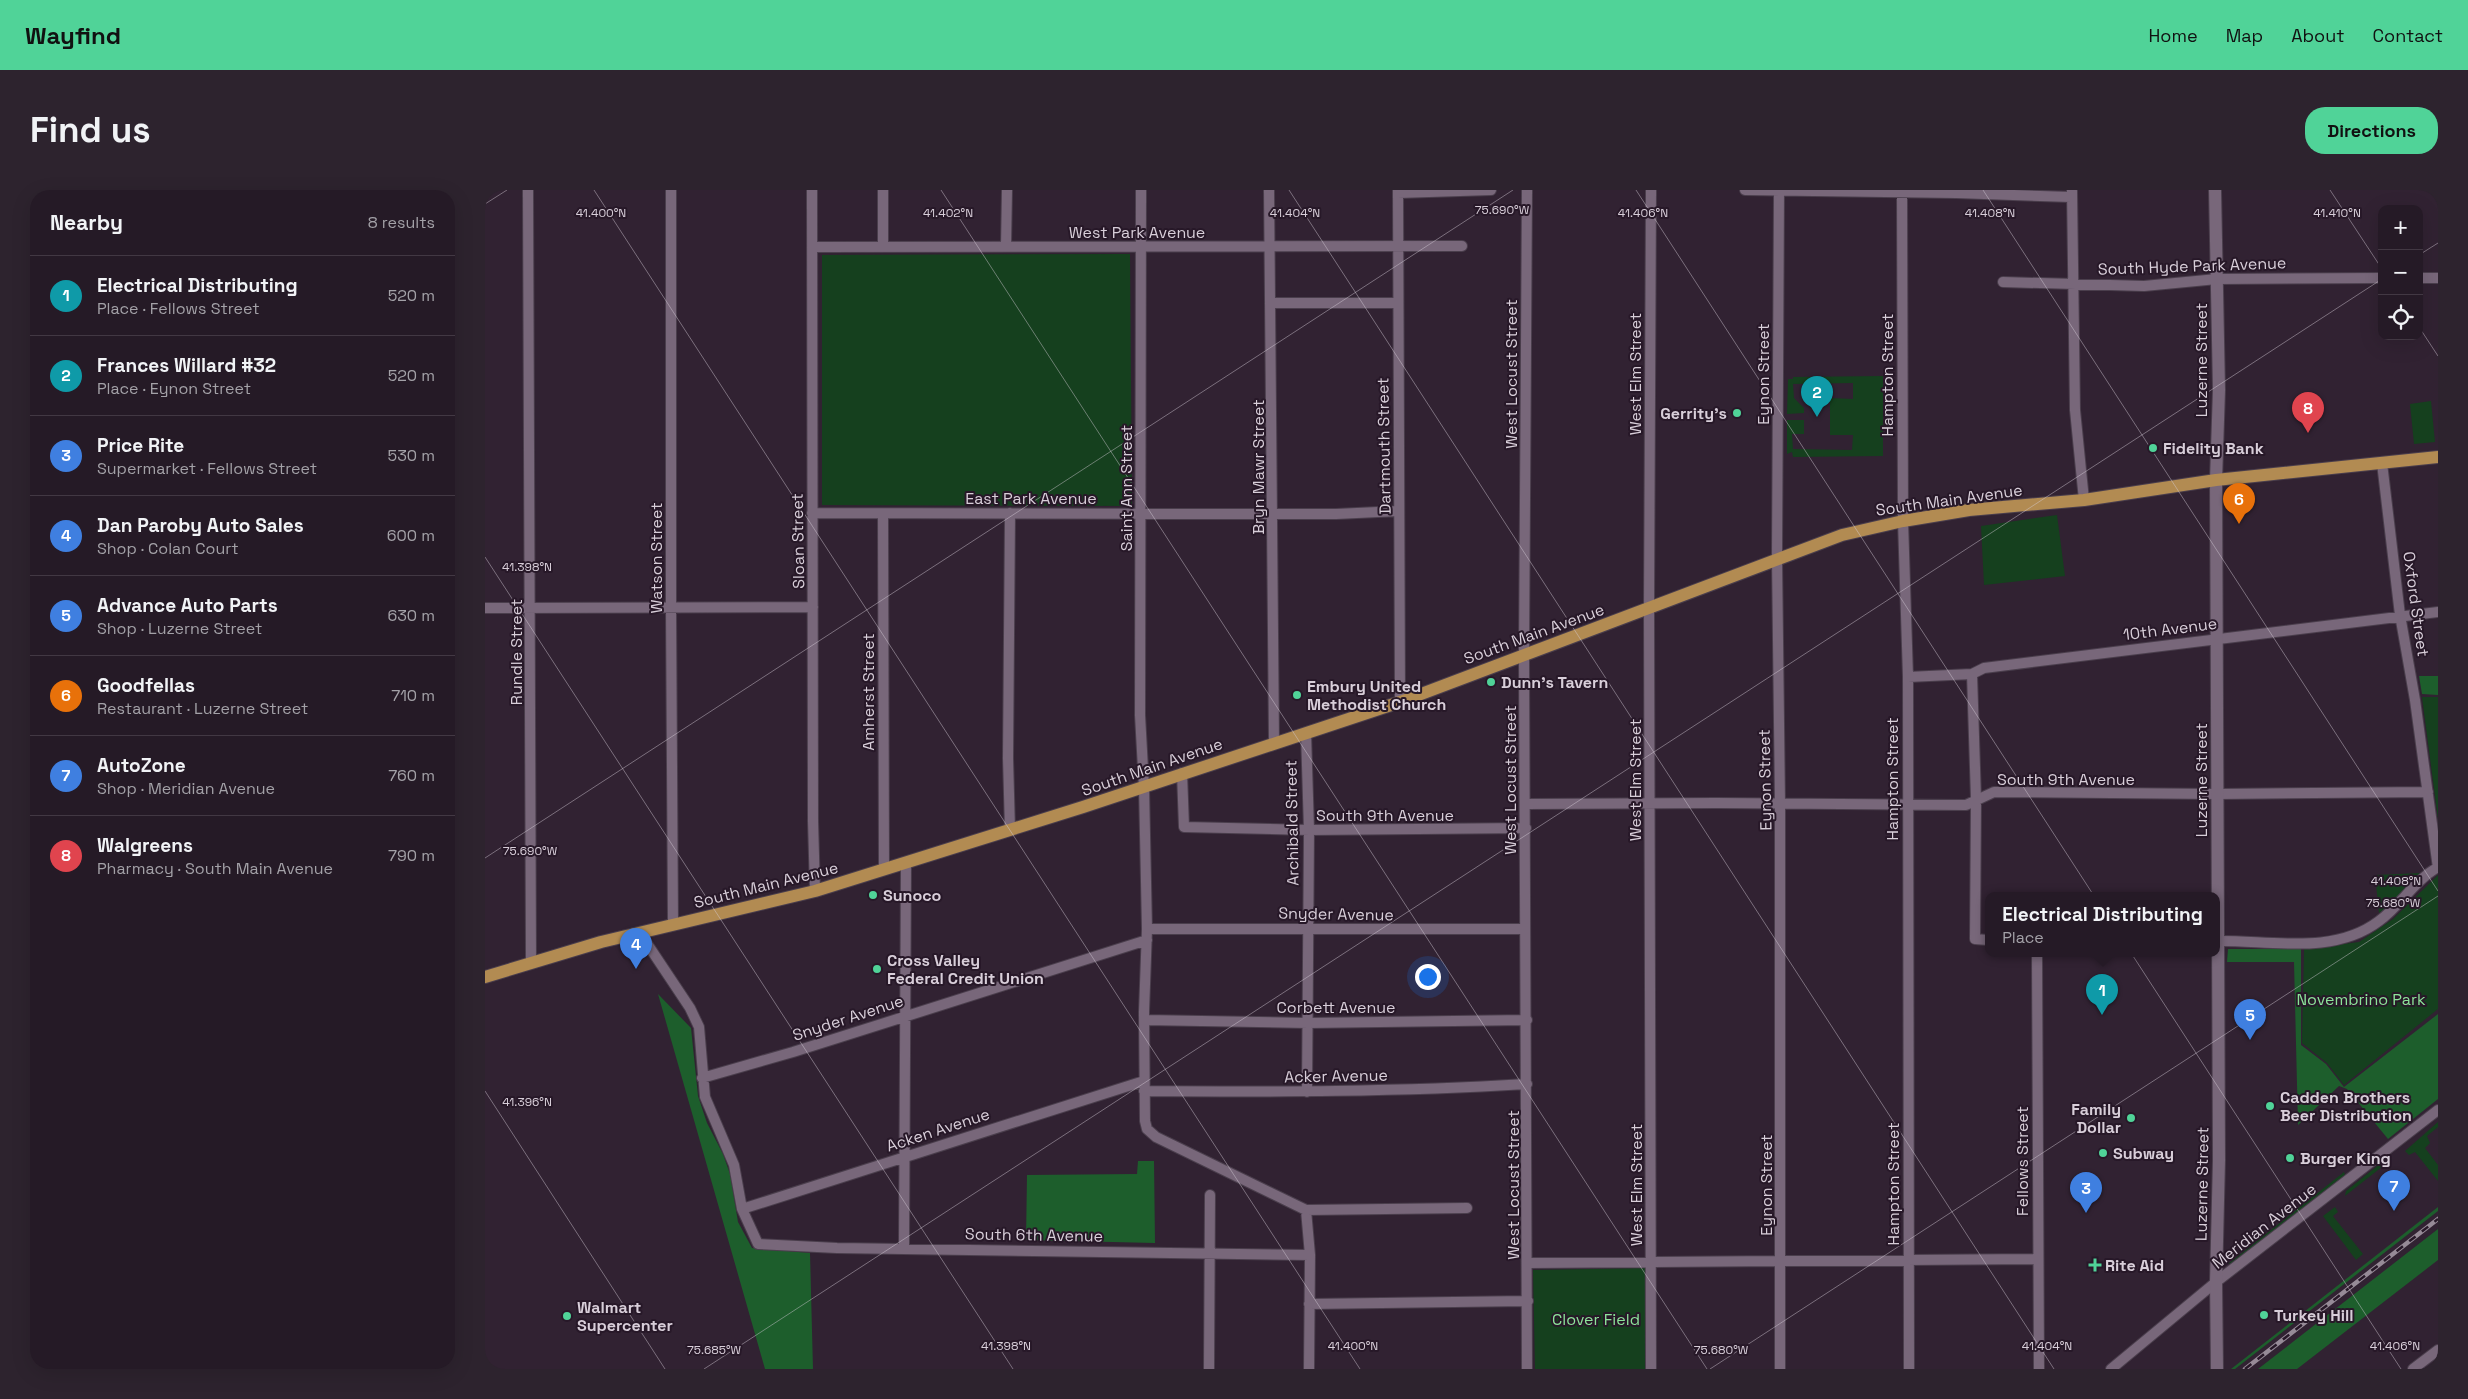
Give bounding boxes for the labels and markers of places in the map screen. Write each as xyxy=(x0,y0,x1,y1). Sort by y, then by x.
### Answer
pin: 2 xyxy=(1801,376,1833,417)
pin: 8 xyxy=(2292,392,2324,433)
place label: Gerrity's xyxy=(1660,403,1727,424)
marker: Gerrity's xyxy=(1731,407,1743,419)
place label: Fidelity Bank xyxy=(2163,438,2264,459)
marker: Fidelity Bank xyxy=(2147,442,2159,454)
pin: 6 xyxy=(2223,483,2255,524)
place label: Dunn's Tavern xyxy=(1501,672,1608,693)
place label: Embury United Methodist Church xyxy=(1307,676,1446,715)
marker: Dunn's Tavern xyxy=(1485,676,1497,688)
marker: Embury United Methodist Church xyxy=(1291,689,1303,701)
place label: Sunoco xyxy=(883,885,942,906)
marker: Sunoco xyxy=(867,889,879,901)
pin: 4 xyxy=(620,928,652,969)
place label: Cross Valley Federal Credit Union xyxy=(887,950,1044,989)
marker: Cross Valley Federal Credit Union xyxy=(871,963,883,975)
pin: 1 xyxy=(2086,974,2118,1015)
pin: 5 xyxy=(2234,999,2266,1040)
place label: Cadden Brothers Beer Distribution xyxy=(2280,1087,2412,1126)
place label: Family Dollar xyxy=(2071,1099,2121,1138)
marker: Cadden Brothers Beer Distribution xyxy=(2264,1100,2276,1112)
marker: Family Dollar xyxy=(2125,1112,2137,1124)
place label: Subway xyxy=(2113,1143,2174,1164)
marker: Subway xyxy=(2097,1147,2109,1159)
place label: Burger King xyxy=(2300,1148,2391,1169)
marker: Burger King xyxy=(2284,1152,2296,1164)
pin: 7 xyxy=(2378,1170,2410,1211)
pin: 3 xyxy=(2070,1172,2102,1213)
place label: Rite Aid xyxy=(2105,1255,2164,1276)
marker: Rite Aid xyxy=(2089,1259,2101,1271)
place label: Walmart Supercenter xyxy=(577,1297,673,1336)
place label: Turkey Hill xyxy=(2274,1305,2353,1326)
marker: Turkey Hill xyxy=(2258,1309,2270,1321)
marker: Walmart Supercenter xyxy=(561,1310,573,1322)

